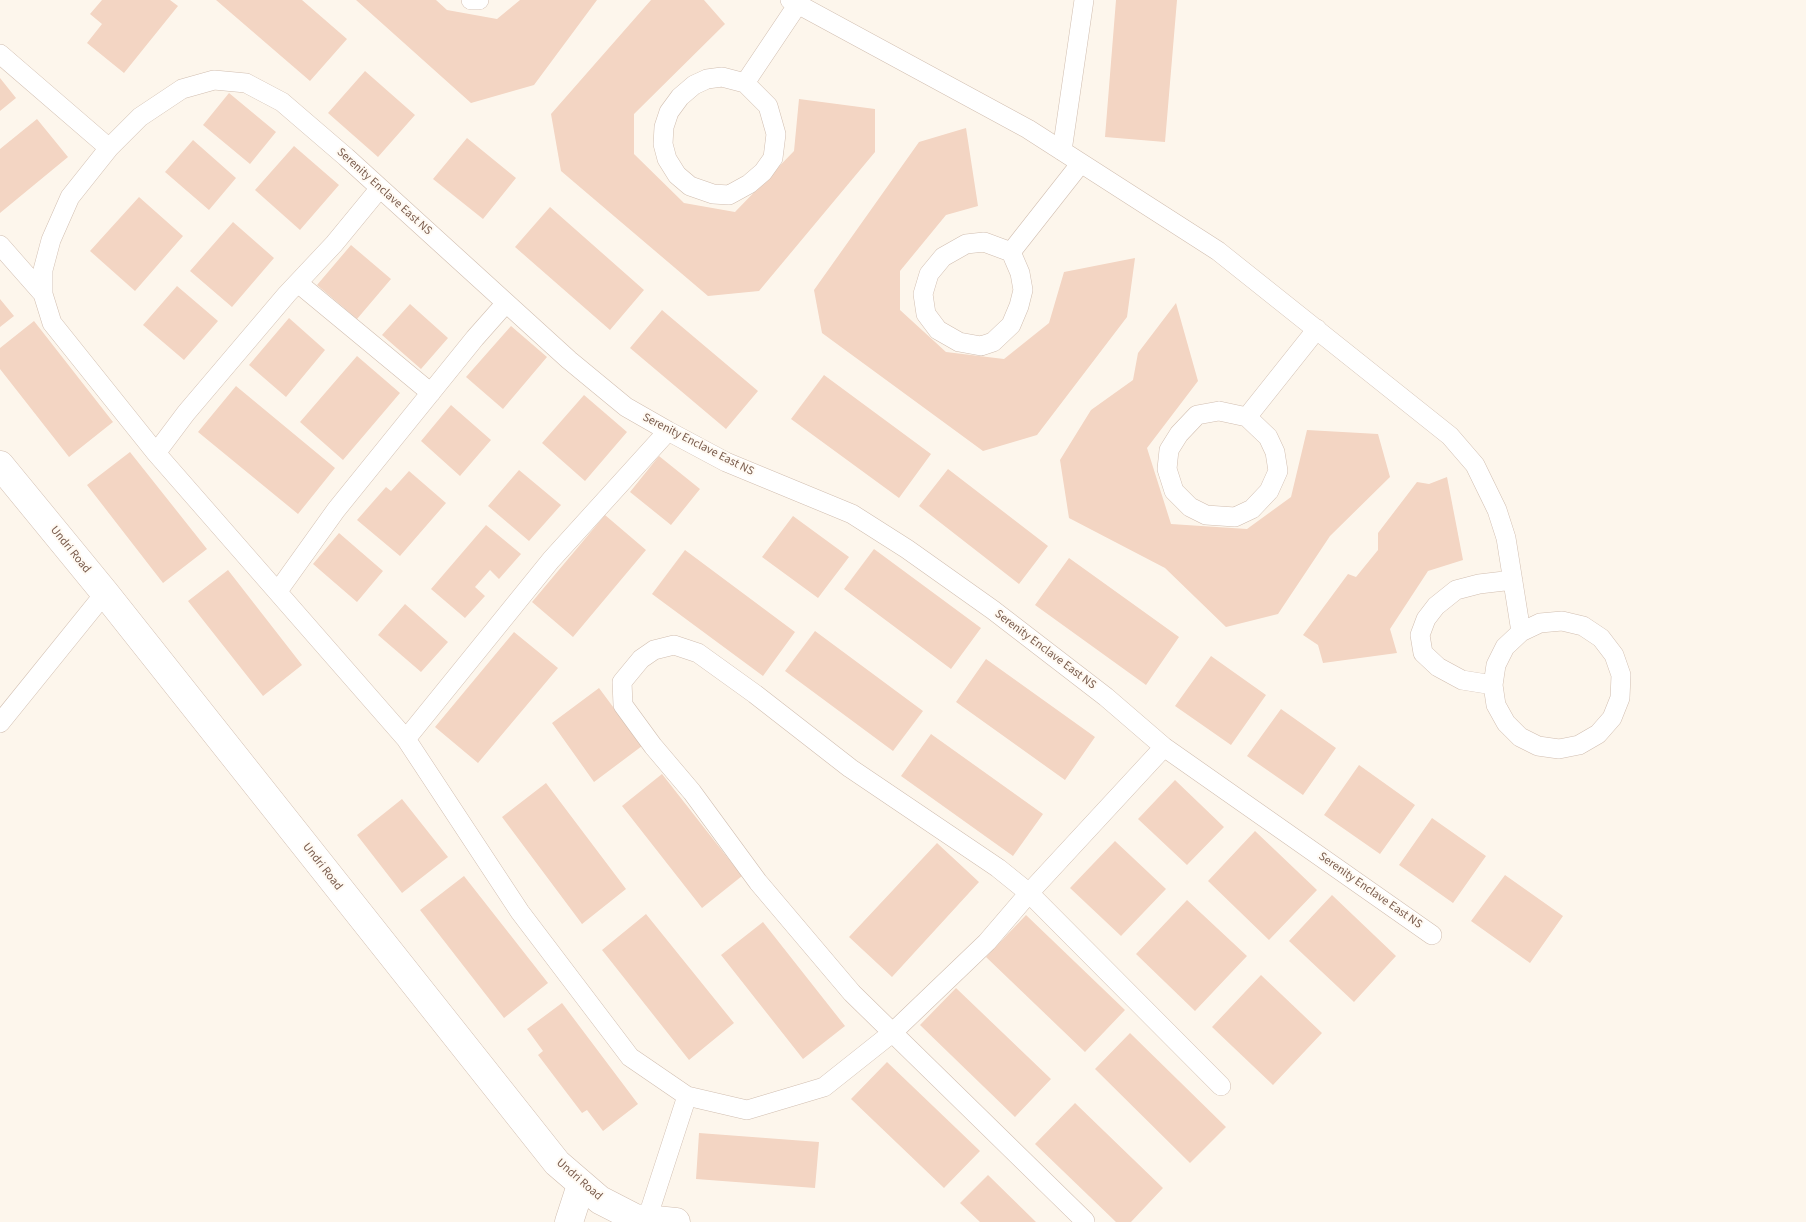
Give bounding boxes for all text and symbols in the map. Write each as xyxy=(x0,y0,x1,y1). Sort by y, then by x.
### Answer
street label: Serenity Enclave East NS xyxy=(333,145,435,239)
street label: Serenity Enclave East NS xyxy=(640,411,756,479)
street label: Undri Road xyxy=(47,524,93,576)
street label: Serenity Enclave East NS xyxy=(992,607,1098,693)
street label: Undri Road xyxy=(299,840,345,894)
street label: Serenity Enclave East NS xyxy=(1315,850,1425,932)
street label: Undri Road xyxy=(553,1156,605,1204)

